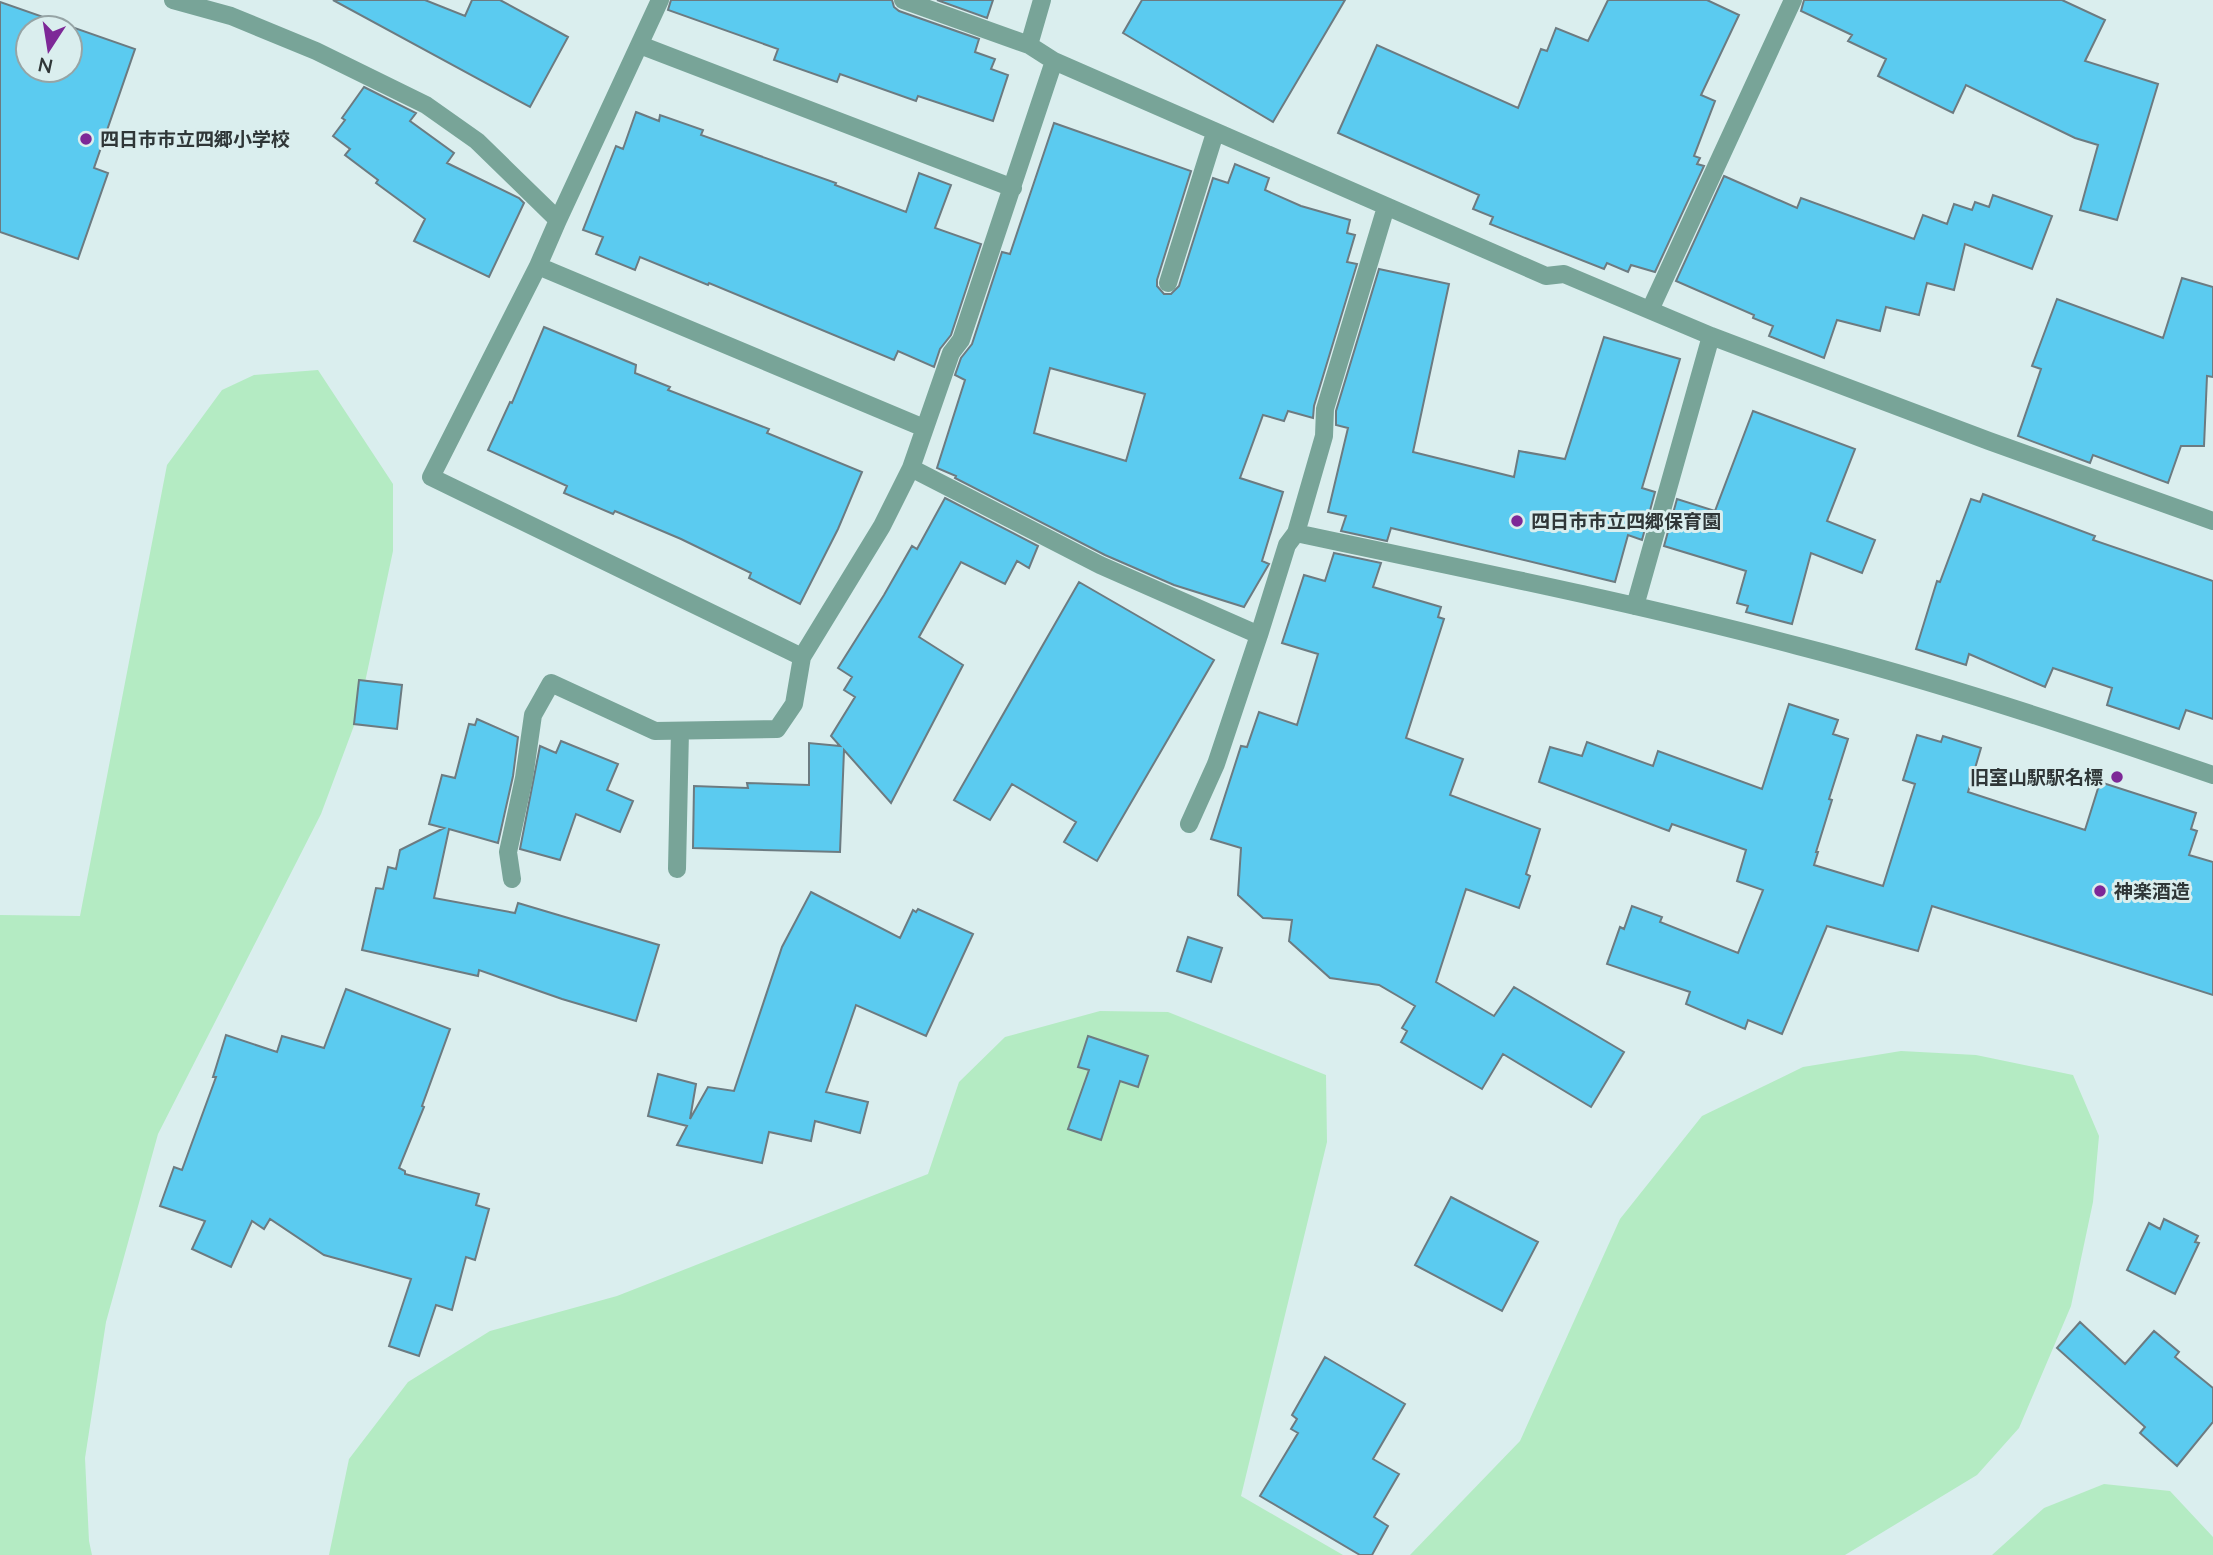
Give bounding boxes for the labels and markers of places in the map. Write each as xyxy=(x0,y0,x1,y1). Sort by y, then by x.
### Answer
place label: 四日市市立四郷小学校 xyxy=(100,127,290,150)
marker: 四日市市立四郷小学校 xyxy=(78,131,94,147)
place label: 四日市市立四郷保育園 xyxy=(1531,509,1721,532)
marker: 四日市市立四郷保育園 xyxy=(1509,513,1525,529)
place label: 旧室山駅駅名標 xyxy=(1970,765,2103,788)
marker: 旧室山駅駅名標 xyxy=(2109,769,2125,785)
place label: 神楽酒造 xyxy=(2114,879,2190,902)
marker: 神楽酒造 xyxy=(2092,883,2108,899)

